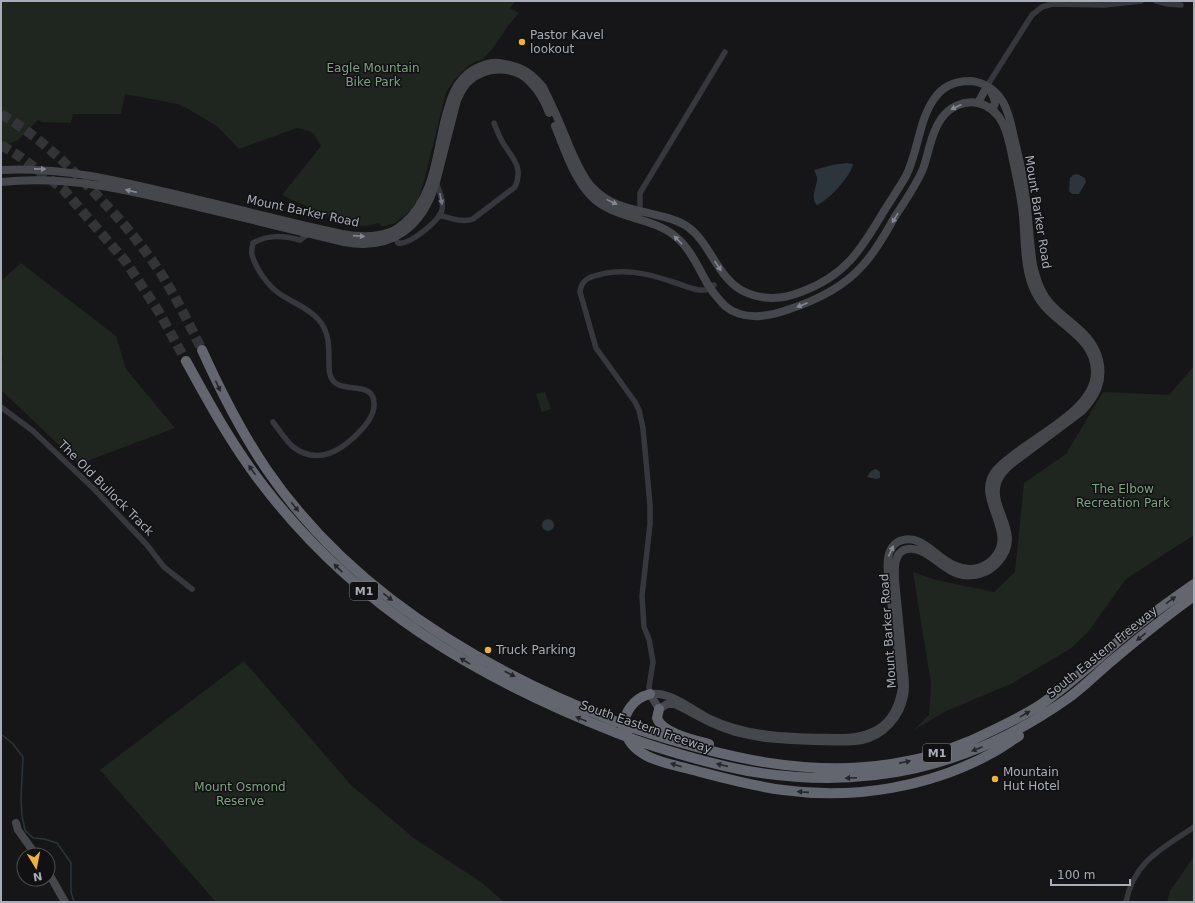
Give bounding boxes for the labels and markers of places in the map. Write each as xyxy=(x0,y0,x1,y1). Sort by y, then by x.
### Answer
place label: Pastor Kavel lookout xyxy=(530,28,604,56)
marker: Pastor Kavel lookout xyxy=(517,37,527,47)
place label: Truck Parking xyxy=(495,643,576,657)
marker: Truck Parking xyxy=(483,645,493,655)
place label: Mountain Hut Hotel xyxy=(1003,765,1060,793)
marker: Mountain Hut Hotel xyxy=(990,774,1000,784)

